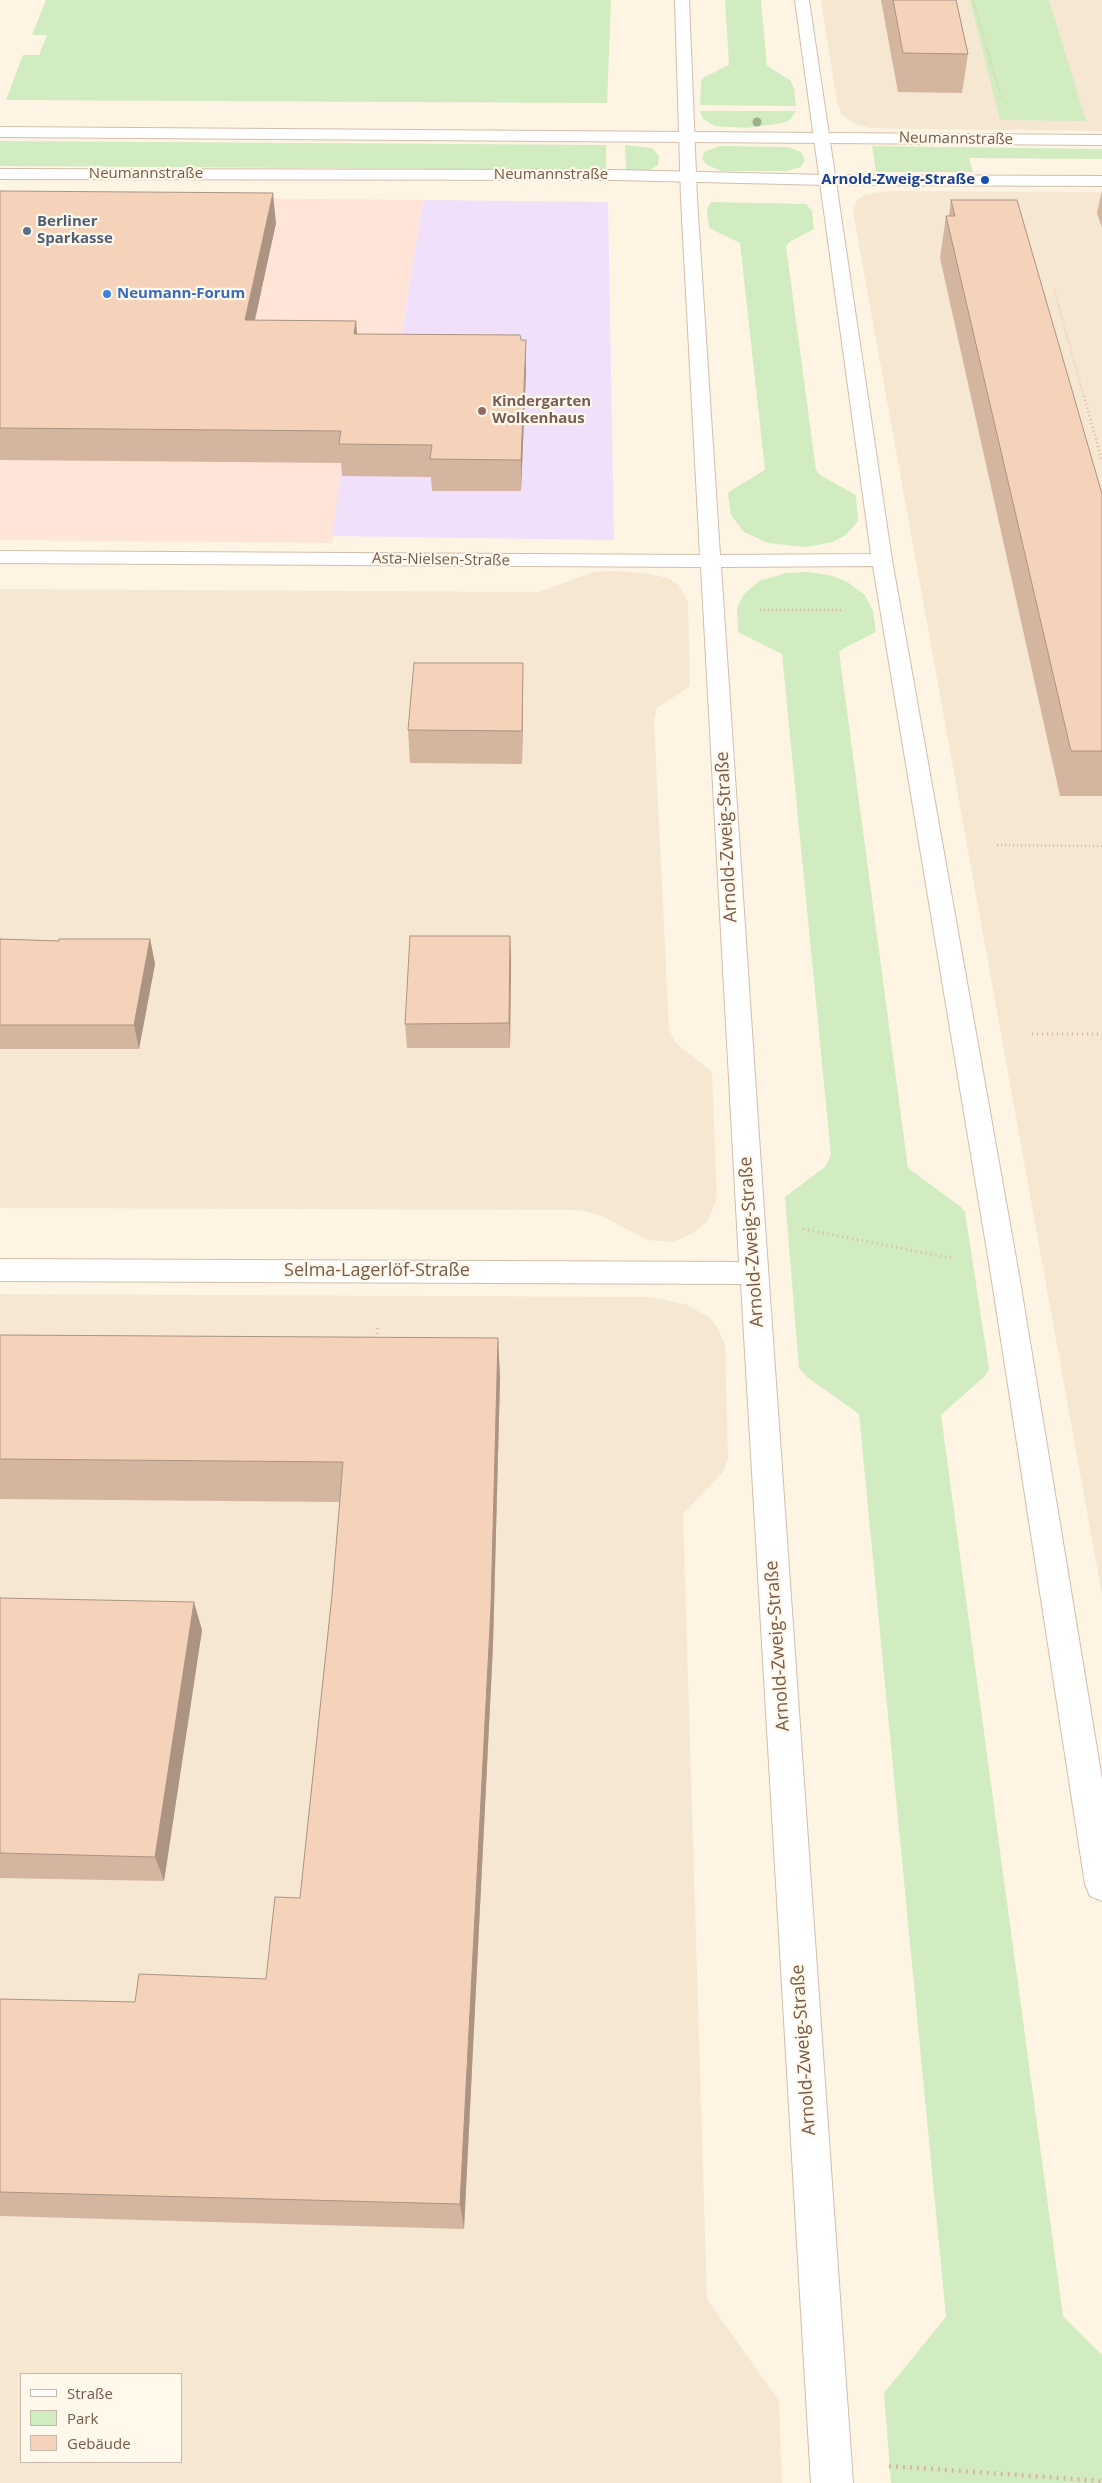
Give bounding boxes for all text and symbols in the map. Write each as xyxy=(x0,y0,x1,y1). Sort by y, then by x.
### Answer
street label: Neumannstraße xyxy=(899,129,1013,149)
street label: Neumannstraße xyxy=(89,165,203,183)
street label: Neumannstraße xyxy=(494,166,608,184)
place label: Arnold-Zweig-Straße xyxy=(821,171,975,189)
marker: Arnold-Zweig-Straße xyxy=(979,174,991,186)
place label: Berliner Sparkasse xyxy=(37,213,113,248)
marker: Berliner Sparkasse xyxy=(21,225,33,237)
place label: Neumann-Forum xyxy=(117,285,245,303)
marker: Neumann-Forum xyxy=(101,288,113,300)
place label: Kindergarten Wolkenhaus xyxy=(492,393,591,428)
marker: Kindergarten Wolkenhaus xyxy=(476,405,488,417)
street label: Asta-Nielsen-Straße xyxy=(372,550,510,570)
street label: Arnold-Zweig-Straße xyxy=(712,751,742,923)
street label: Arnold-Zweig-Straße xyxy=(735,1156,769,1328)
street label: Selma-Lagerlöf-Straße xyxy=(284,1260,470,1282)
street label: Arnold-Zweig-Straße xyxy=(761,1560,795,1732)
street label: Arnold-Zweig-Straße xyxy=(787,1964,821,2136)
legend xyxy=(20,2373,182,2463)
text: Straße xyxy=(67,2383,113,2403)
text: Park xyxy=(67,2408,98,2428)
text: Gebäude xyxy=(67,2433,131,2453)

